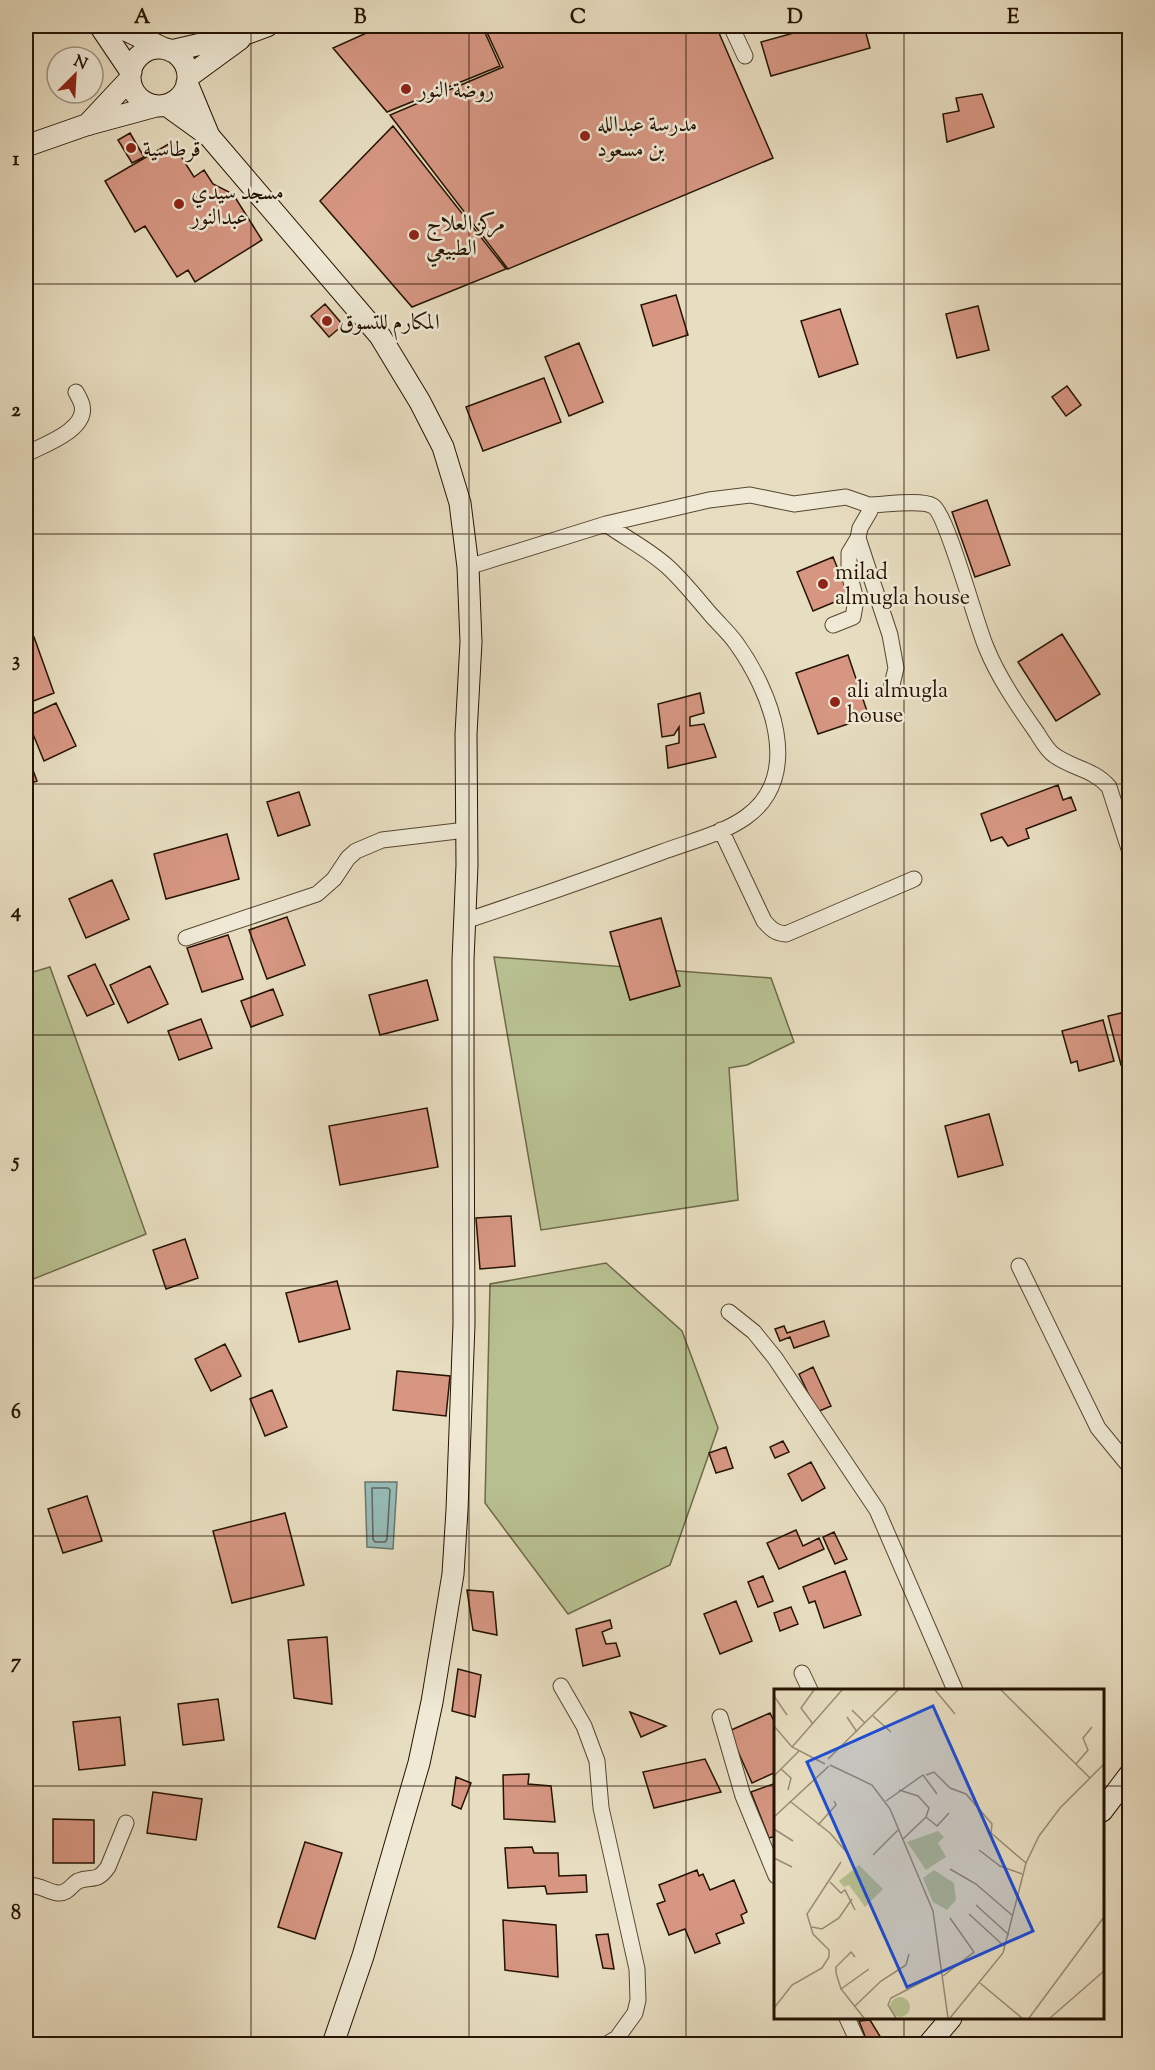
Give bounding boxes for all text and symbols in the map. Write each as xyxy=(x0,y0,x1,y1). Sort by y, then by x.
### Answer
text: A xyxy=(134,4,151,33)
text: B xyxy=(354,4,367,33)
text: C xyxy=(570,4,586,33)
text: D xyxy=(787,4,803,33)
text: E xyxy=(1007,4,1020,33)
north arrow xyxy=(45,45,105,105)
text: N xyxy=(70,50,91,77)
place label: روضة النور xyxy=(416,76,494,108)
marker: روضة النور xyxy=(399,82,413,96)
place label: مدرسة عبدالله بن مسعود xyxy=(597,110,697,167)
marker: مدرسة عبدالله بن مسعود xyxy=(578,129,592,143)
place label: قرطاسية xyxy=(143,135,201,167)
marker: قرطاسية xyxy=(124,141,138,155)
text: 1 xyxy=(13,146,20,175)
place label: مسجد سيدي عبدالنور xyxy=(189,178,284,235)
marker: مسجد سيدي عبدالنور xyxy=(172,197,186,211)
place label: مركز العلاج الطبيعي xyxy=(426,209,505,268)
marker: مركز العلاج الطبيعي xyxy=(407,228,421,242)
place label: المكارم للتسوق xyxy=(339,308,440,341)
marker: المكارم للتسوق xyxy=(320,314,334,328)
text: 2 xyxy=(11,397,21,426)
place label: milad almugla house xyxy=(835,558,970,615)
marker: milad almugla house xyxy=(816,577,830,591)
text: 3 xyxy=(12,647,20,676)
place label: ali almugla house xyxy=(847,676,948,733)
marker: ali almugla house xyxy=(828,695,842,709)
text: 4 xyxy=(10,898,21,927)
text: 5 xyxy=(11,1148,20,1177)
text: 6 xyxy=(11,1399,21,1428)
text: 7 xyxy=(11,1649,22,1678)
inset map xyxy=(774,1689,1104,2019)
text: 8 xyxy=(11,1900,21,1929)

